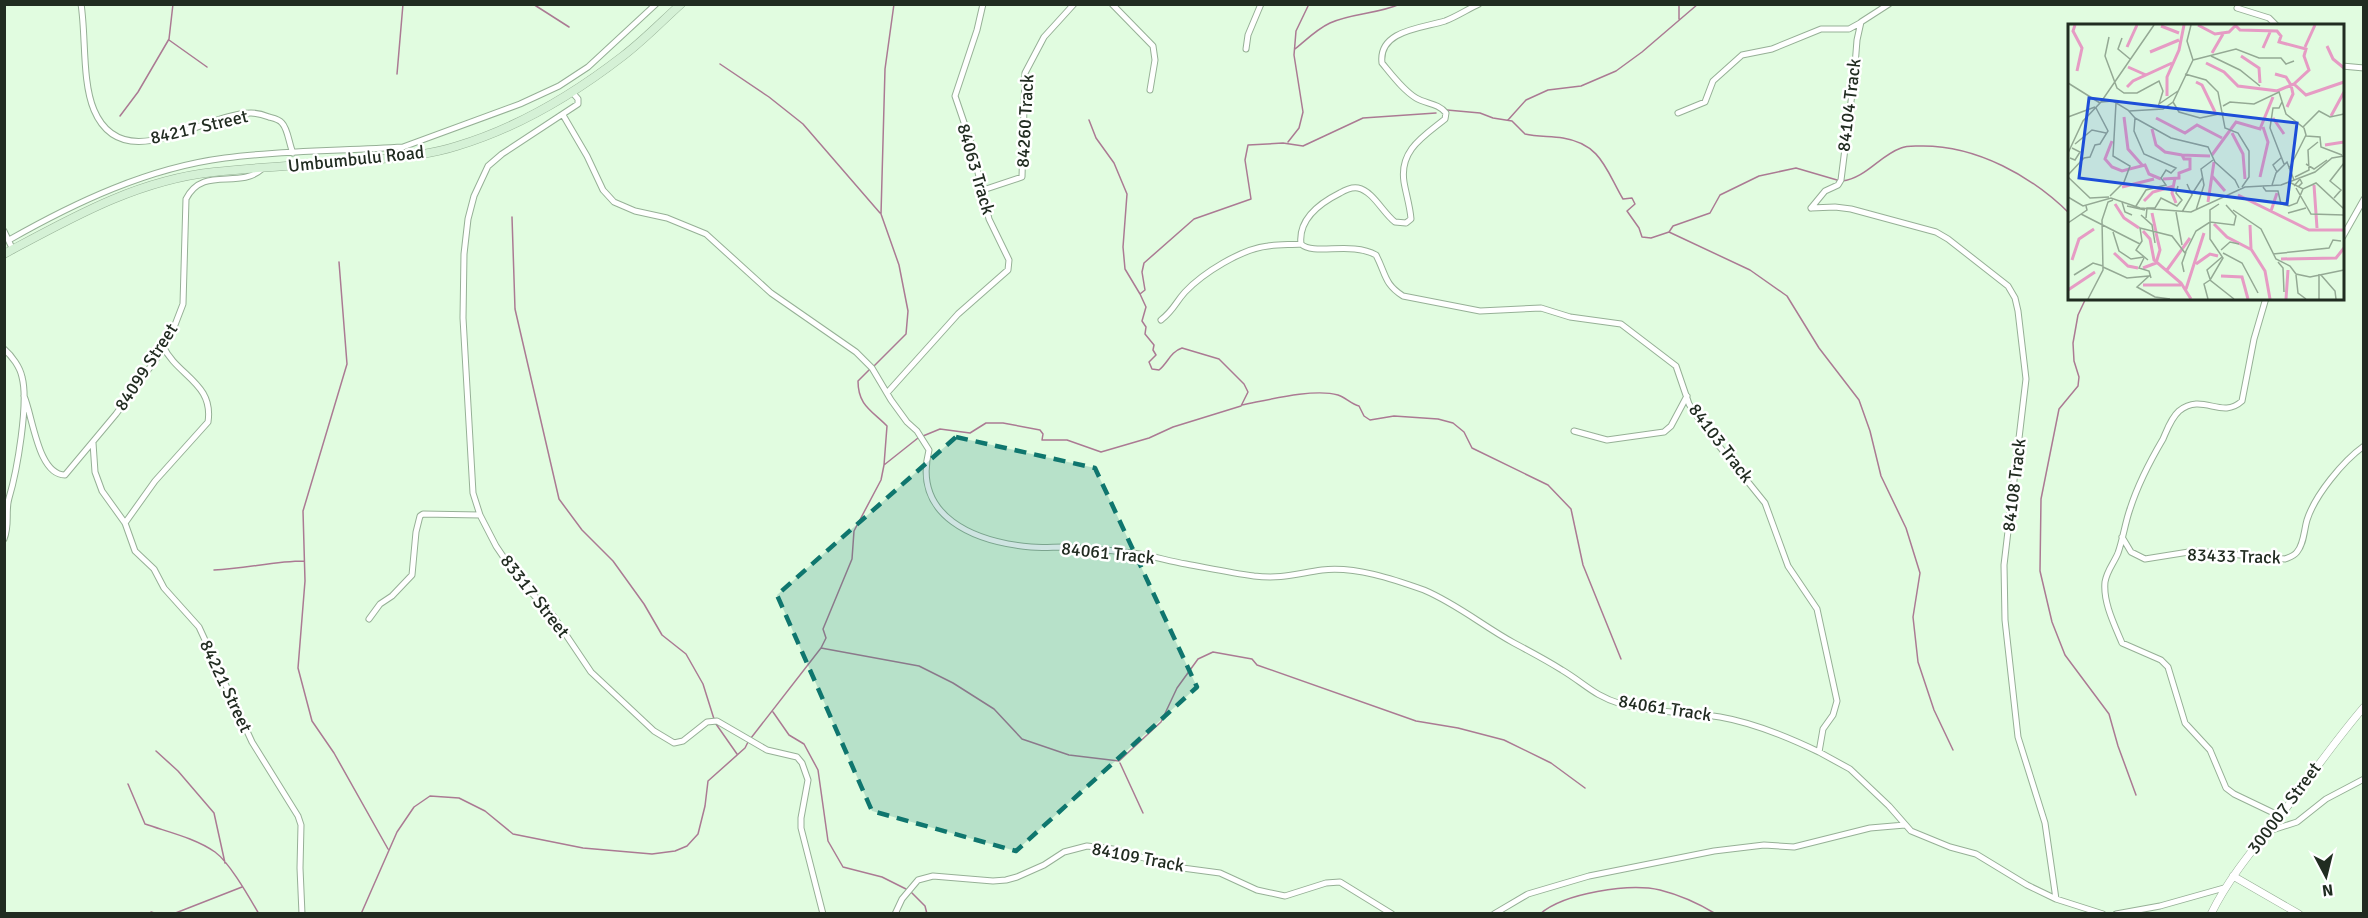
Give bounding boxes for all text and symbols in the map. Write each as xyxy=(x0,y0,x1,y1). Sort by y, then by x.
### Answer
inset map xyxy=(2068,24,2344,300)
street label: 84104 Track xyxy=(1832,57,1866,153)
street label: 84260 Track xyxy=(1012,74,1038,168)
street label: 84217 Street xyxy=(148,105,250,149)
street label: 84063 Track xyxy=(953,121,999,217)
street label: Umbumbulu Road xyxy=(287,141,425,177)
street label: 84099 Street xyxy=(110,319,182,415)
street label: 84103 Track xyxy=(1684,399,1758,487)
street label: 84108 Track xyxy=(1997,437,2031,533)
street label: 84061 Track xyxy=(1060,537,1156,569)
street label: 83433 Track xyxy=(2187,543,2281,569)
street label: 83317 Street xyxy=(496,550,574,642)
street label: 84221 Street xyxy=(195,636,257,736)
street label: 84061 Track xyxy=(1617,690,1713,726)
street label: 300007 Street xyxy=(2242,758,2326,858)
street label: 84109 Track xyxy=(1090,837,1186,877)
north arrow xyxy=(2296,846,2356,906)
text: N xyxy=(2321,879,2334,900)

